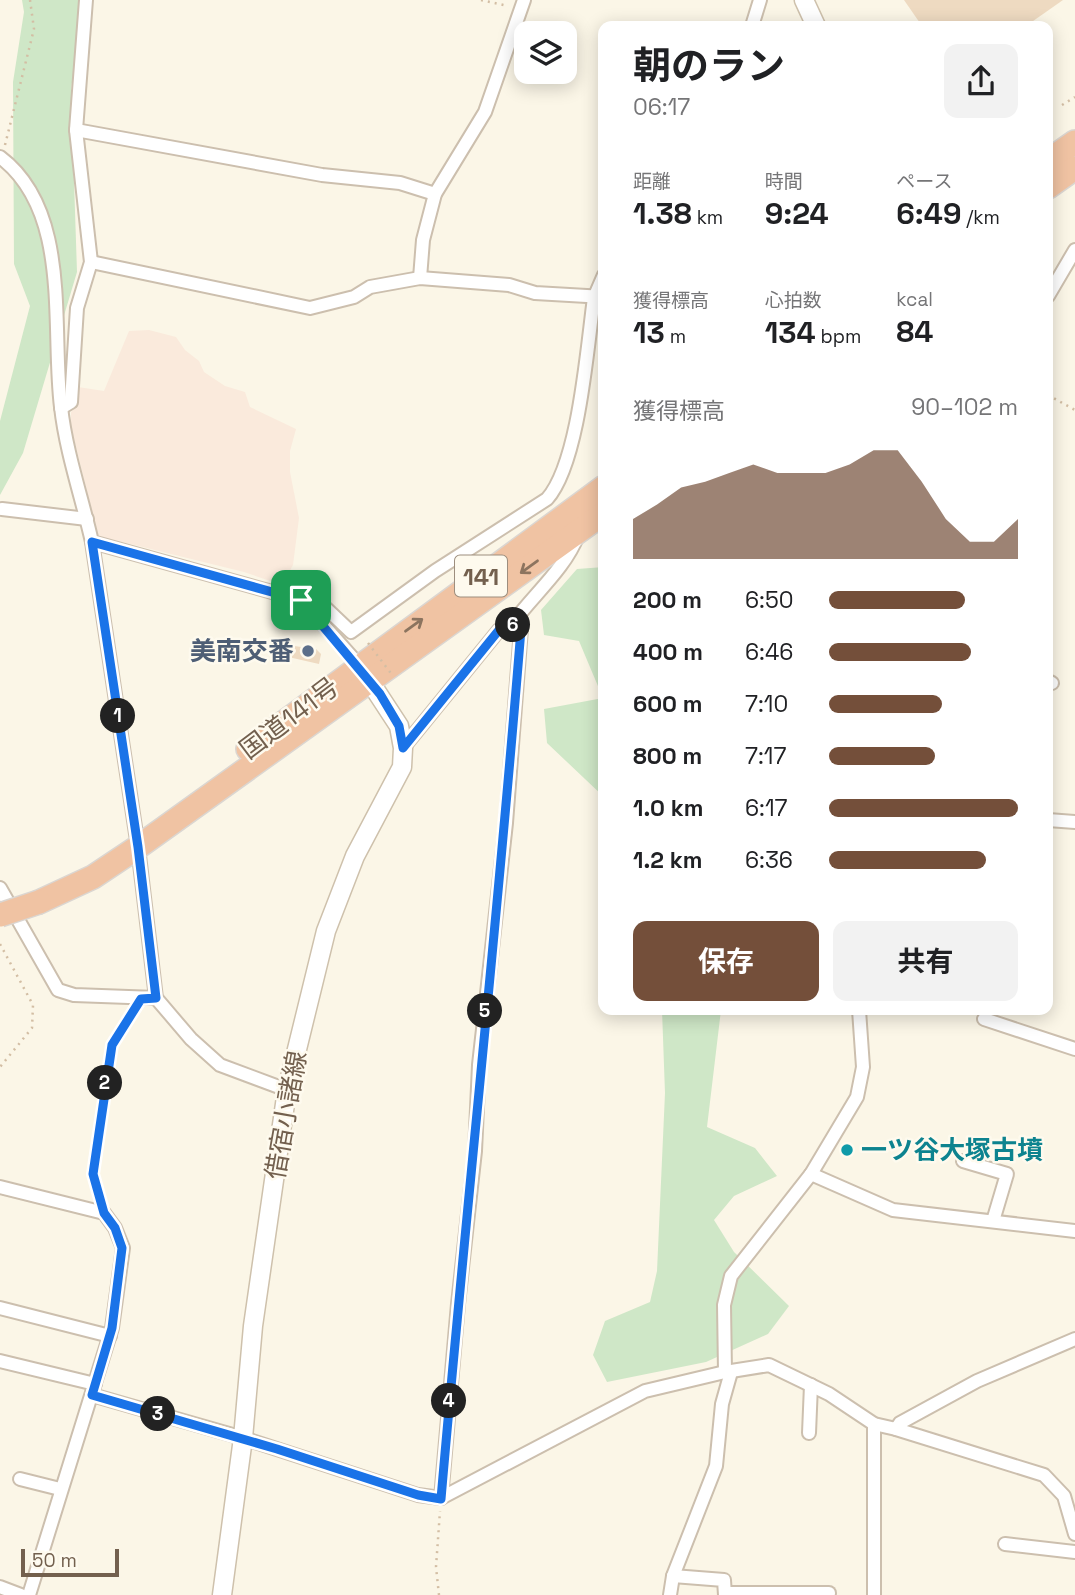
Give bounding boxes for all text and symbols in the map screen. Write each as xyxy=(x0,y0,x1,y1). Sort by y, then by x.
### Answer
map controls xyxy=(514,21,577,84)
button: layers xyxy=(514,21,577,84)
text: 朝のラン xyxy=(633,42,785,90)
button: share xyxy=(944,44,1018,118)
text: 06:17 xyxy=(633,92,690,122)
text: 距離 xyxy=(633,169,671,194)
text: 時間 xyxy=(765,169,803,194)
text: ペース xyxy=(896,169,952,194)
text: 1.38 xyxy=(633,194,692,233)
text: 9:24 xyxy=(765,194,829,233)
text: 6:49 xyxy=(896,194,961,233)
text: km xyxy=(692,205,723,230)
text: /km xyxy=(961,205,1000,230)
text: kcal xyxy=(896,287,933,312)
text: 獲得標高 xyxy=(633,288,709,313)
text: 心拍数 xyxy=(765,288,822,313)
text: 84 xyxy=(896,312,933,351)
text: 13 xyxy=(633,313,665,352)
text: 134 xyxy=(765,313,816,352)
text: m xyxy=(665,324,686,349)
text: bpm xyxy=(816,324,861,349)
text: 90–102 m xyxy=(911,392,1018,422)
text: 獲得標高 xyxy=(633,396,725,426)
road number: 141 xyxy=(455,556,507,596)
one-way arrow xyxy=(520,560,539,575)
pin xyxy=(271,570,331,630)
icon: arrive xyxy=(282,581,320,619)
text: 200 m xyxy=(633,585,702,615)
text: 6:50 xyxy=(745,585,793,615)
pin: 6 xyxy=(496,608,530,642)
text: 6 xyxy=(507,612,518,637)
one-way arrow xyxy=(404,618,423,632)
place label: 美南交番 xyxy=(190,634,294,668)
text: 400 m xyxy=(633,637,703,667)
text: 6:46 xyxy=(745,637,793,667)
marker: 美南交番 xyxy=(300,643,316,659)
street label: 国道141号 xyxy=(233,670,345,766)
text: 600 m xyxy=(633,689,703,719)
text: 7:10 xyxy=(745,689,788,719)
pin: 1 xyxy=(100,698,136,734)
text: 1 xyxy=(113,703,122,728)
text: 800 m xyxy=(633,741,702,771)
text: 7:17 xyxy=(745,741,786,771)
text: 1.0 km xyxy=(633,793,703,823)
text: 6:17 xyxy=(745,793,787,823)
text: 1.2 km xyxy=(633,845,702,875)
text: 6:36 xyxy=(745,845,793,875)
button: 保存 xyxy=(633,921,819,1001)
button: 共有 xyxy=(833,921,1018,1001)
pin: 5 xyxy=(468,993,503,1028)
text: 5 xyxy=(479,998,490,1023)
street label: 借宿小諸線 xyxy=(258,1048,314,1182)
pin: 2 xyxy=(88,1066,122,1100)
text: 2 xyxy=(99,1070,110,1095)
place label: 一ツ谷大塚古墳 xyxy=(861,1133,1043,1167)
marker: 一ツ谷大塚古墳 xyxy=(839,1142,855,1158)
pin: 4 xyxy=(432,1384,466,1418)
text: 4 xyxy=(442,1388,455,1413)
pin: 3 xyxy=(140,1396,176,1432)
text: 3 xyxy=(152,1401,163,1426)
scale bar xyxy=(21,1546,119,1578)
text: 50 m xyxy=(32,1548,77,1573)

